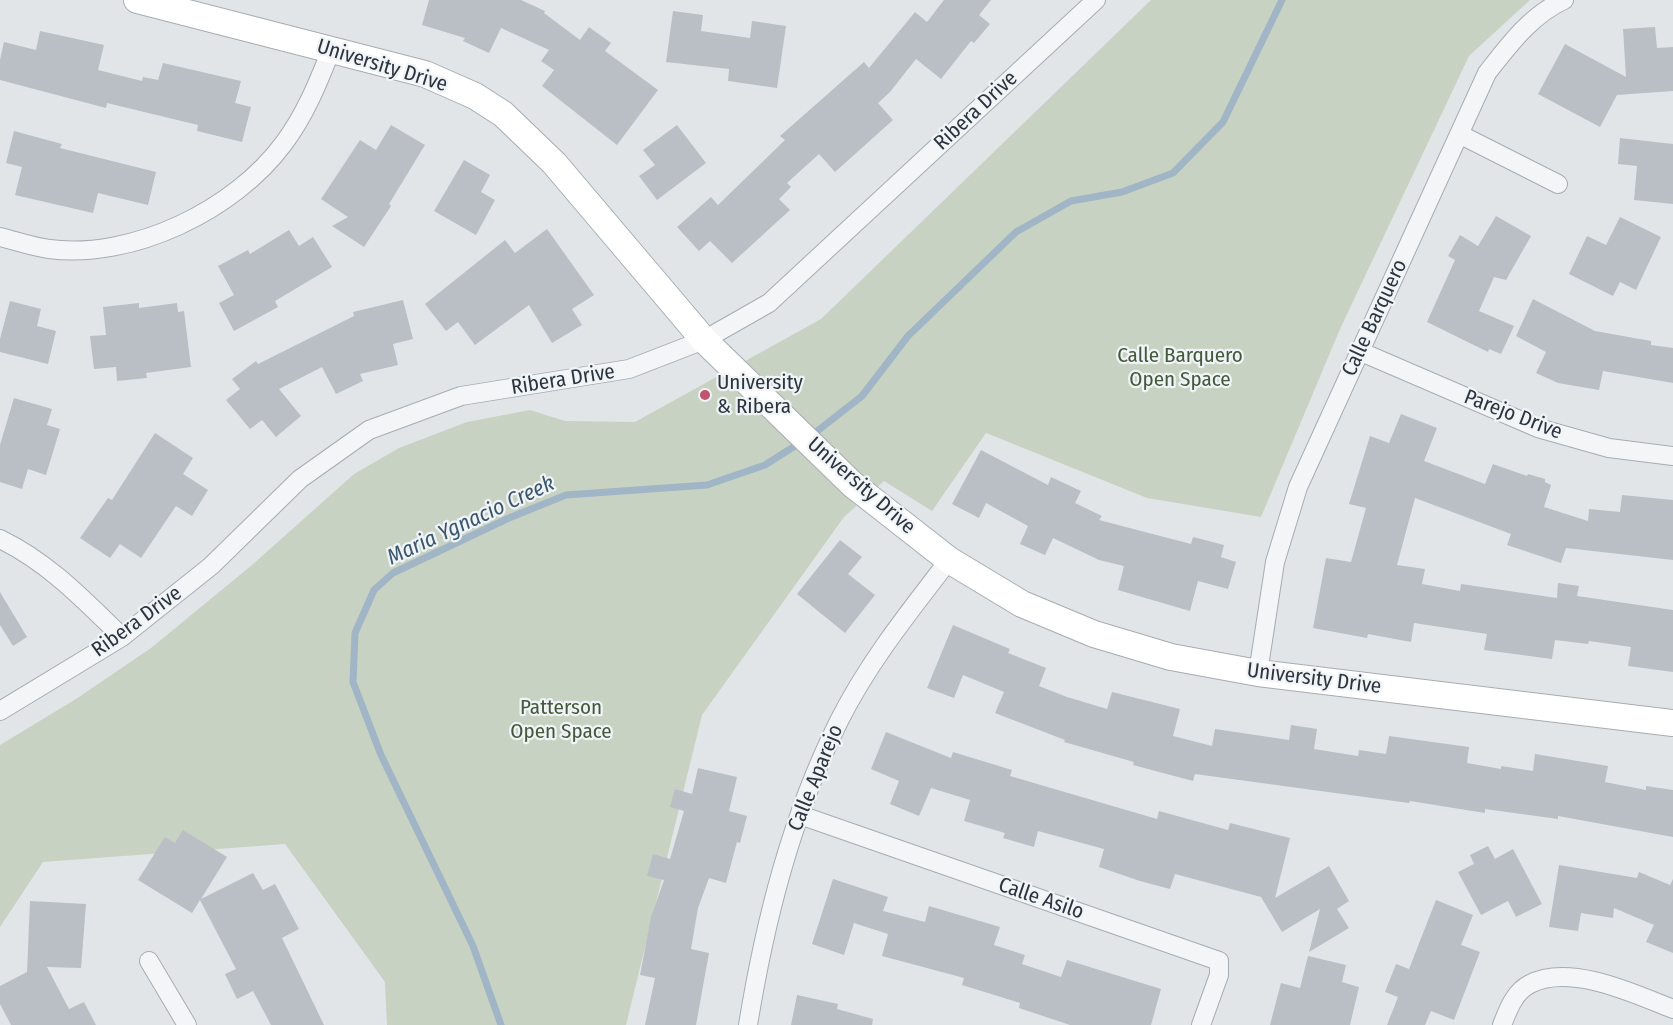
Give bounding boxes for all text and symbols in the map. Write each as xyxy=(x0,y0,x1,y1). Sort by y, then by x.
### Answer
street label: University Drive xyxy=(314,34,450,98)
street label: Ribera Drive xyxy=(929,66,1023,156)
street label: Calle Barquero xyxy=(1337,256,1413,380)
park label: Calle Barquero Open Space xyxy=(1117,343,1243,393)
street label: Ribera Drive xyxy=(509,359,617,401)
place label: University & Ribera xyxy=(717,370,803,420)
street label: Parejo Drive xyxy=(1460,385,1566,445)
marker: University & Ribera xyxy=(698,388,712,402)
street label: University Drive xyxy=(802,432,920,540)
water label: Maria Ygnacio Creek xyxy=(383,471,559,571)
street label: Ribera Drive xyxy=(87,581,187,663)
street label: University Drive xyxy=(1245,658,1383,700)
park label: Patterson Open Space xyxy=(510,695,612,745)
street label: Calle Aparejo xyxy=(783,721,849,835)
street label: Calle Asilo xyxy=(995,873,1087,925)

